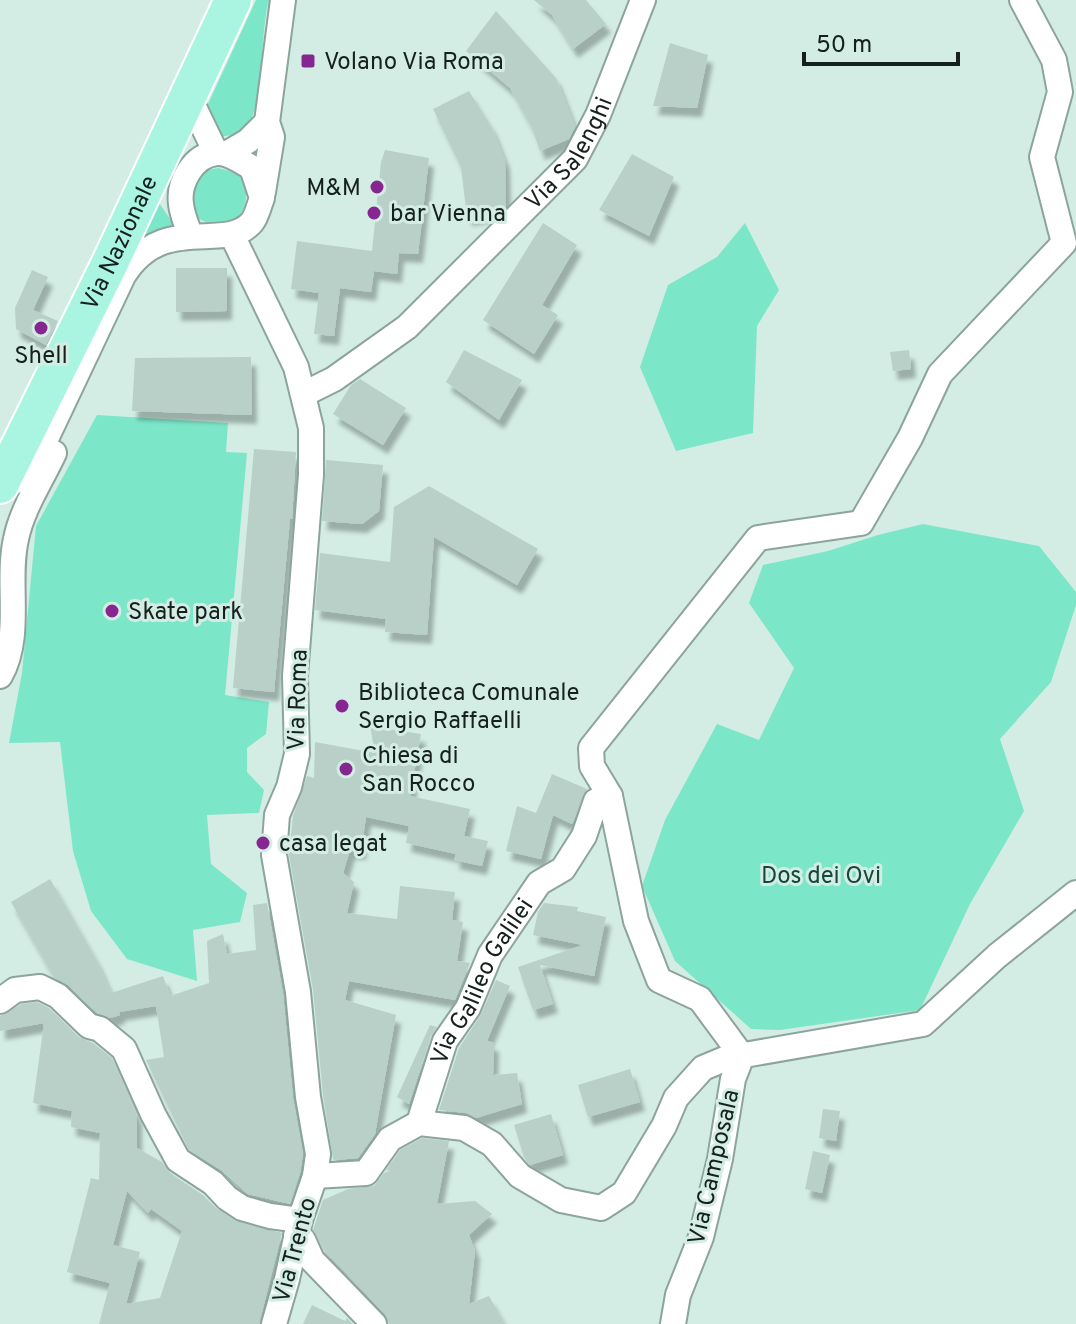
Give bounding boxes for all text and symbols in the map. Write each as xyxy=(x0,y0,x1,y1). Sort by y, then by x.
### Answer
scale bar xyxy=(804,16,958,66)
text: 50 m xyxy=(816,31,872,61)
place label: Volano Via Roma xyxy=(324,48,504,78)
marker: Volano Via Roma xyxy=(299,52,317,70)
street label: Via Salenghi xyxy=(519,93,621,217)
street label: Via Nazionale xyxy=(76,171,166,316)
place label: M&M xyxy=(306,174,361,204)
marker: M&M xyxy=(368,178,386,196)
place label: bar Vienna xyxy=(390,200,506,230)
marker: bar Vienna xyxy=(365,204,383,222)
marker: Shell xyxy=(32,319,50,337)
place label: Shell xyxy=(14,342,68,372)
place label: Skate park xyxy=(128,598,243,628)
marker: Skate park xyxy=(103,602,121,620)
street label: Via Roma xyxy=(282,649,316,751)
place label: Biblioteca Comunale Sergio Raffaelli xyxy=(358,679,579,737)
marker: Biblioteca Comunale Sergio Raffaelli xyxy=(333,697,351,715)
place label: Chiesa di San Rocco xyxy=(362,742,475,800)
marker: Chiesa di San Rocco xyxy=(337,760,355,778)
place label: casa legat xyxy=(279,830,387,860)
marker: casa legat xyxy=(254,834,272,852)
park label: Dos dei Ovi xyxy=(761,862,881,892)
street label: Via Galileo Galilei xyxy=(425,893,541,1069)
street label: Via Camposala xyxy=(682,1087,747,1248)
street label: Via Trento xyxy=(267,1194,324,1307)

